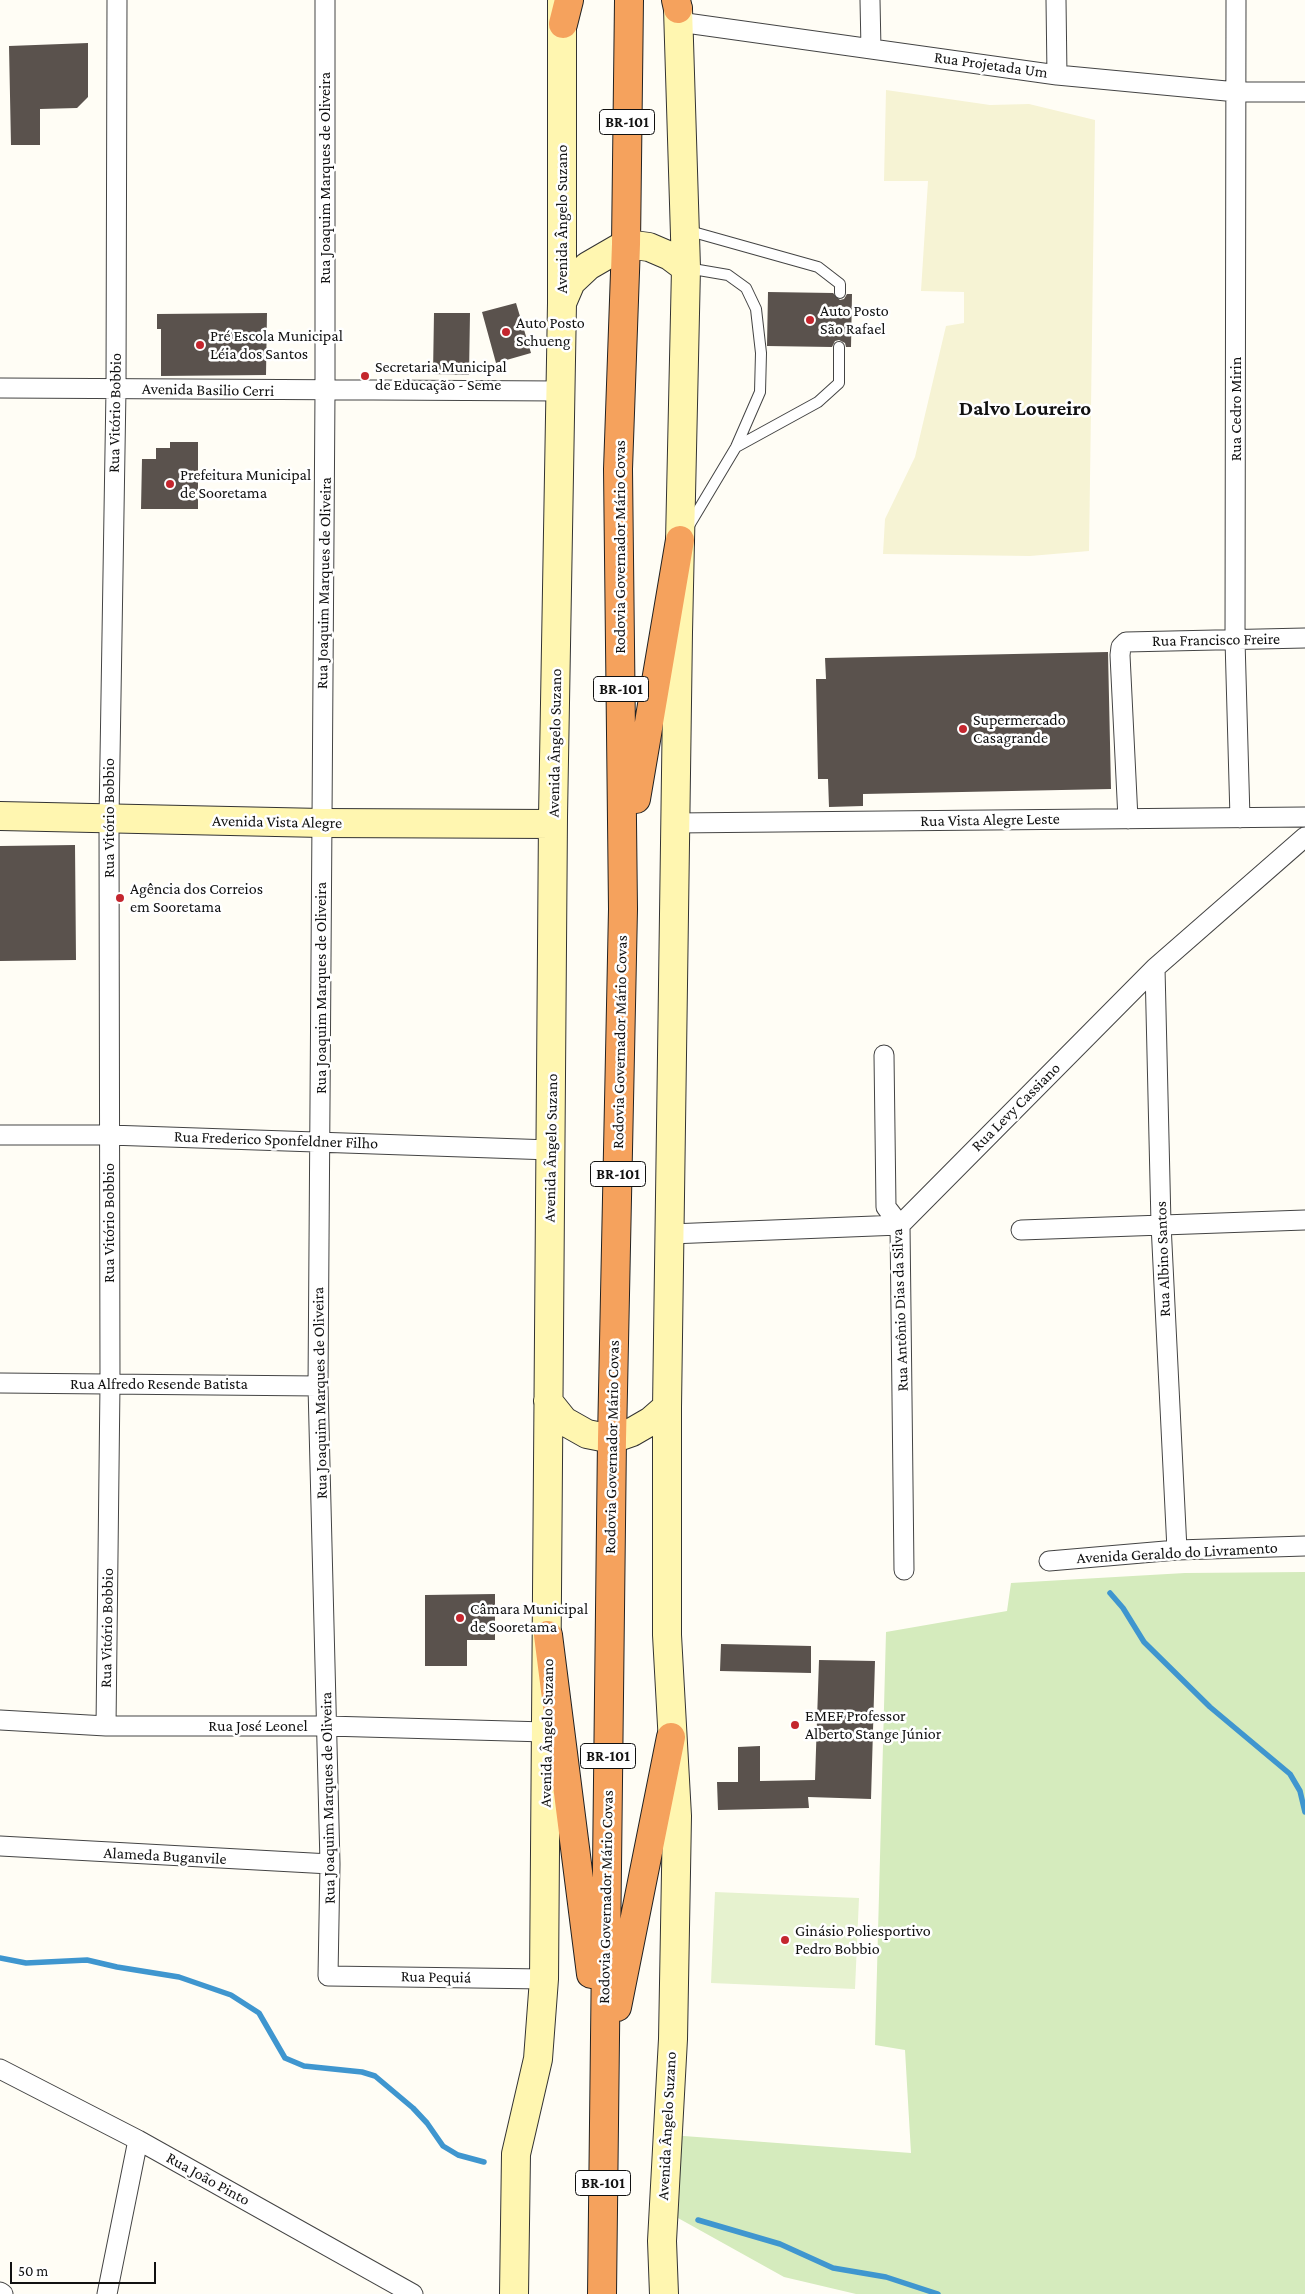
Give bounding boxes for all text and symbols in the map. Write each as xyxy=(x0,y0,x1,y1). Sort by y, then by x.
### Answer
street label: Rua Projetada Um xyxy=(933,48,1049,82)
street label: Rua Joaquim Marques de Oliveira xyxy=(315,72,335,284)
road number: BR-101 xyxy=(600,110,654,134)
street label: Avenida Ângelo Suzano xyxy=(552,145,572,293)
place label: Auto Posto São Rafael xyxy=(820,301,889,339)
place label: Auto Posto Schueng xyxy=(516,313,585,351)
marker: Auto Posto São Rafael xyxy=(804,314,816,326)
place label: Pré Escola Municipal Léia dos Santos xyxy=(210,326,343,364)
marker: Auto Posto Schueng xyxy=(500,326,512,338)
marker: Pré Escola Municipal Léia dos Santos xyxy=(194,339,206,351)
street label: Rua Vitório Bobbio xyxy=(104,353,126,473)
place label: Secretaria Municipal de Educação - Seme xyxy=(375,357,507,395)
street label: Rua Cedro Mirin xyxy=(1226,357,1246,461)
marker: Secretaria Municipal de Educação - Seme xyxy=(359,370,371,382)
street label: Avenida Basilio Cerri xyxy=(142,379,274,401)
district label: Dalvo Loureiro xyxy=(959,396,1091,422)
street label: Rodovia Governador Mário Covas xyxy=(610,440,630,654)
place label: Prefeitura Municipal de Sooretama xyxy=(180,465,311,503)
street label: Rua Joaquim Marques de Oliveira xyxy=(313,477,335,689)
marker: Prefeitura Municipal de Sooretama xyxy=(164,478,176,490)
street label: Rua Francisco Freire xyxy=(1152,629,1280,651)
street label: Avenida Ângelo Suzano xyxy=(544,668,566,818)
road number: BR-101 xyxy=(594,676,648,702)
place label: Supermercado Casagrande xyxy=(973,710,1066,748)
marker: Supermercado Casagrande xyxy=(957,723,969,735)
street label: Rua Vitório Bobbio xyxy=(99,758,119,878)
street label: Rua Vista Alegre Leste xyxy=(920,809,1060,831)
street label: Avenida Vista Alegre xyxy=(212,811,342,833)
place label: Agência dos Correios em Sooretama xyxy=(130,879,263,917)
street label: Rua Joaquim Marques de Oliveira xyxy=(311,882,331,1094)
marker: Agência dos Correios em Sooretama xyxy=(114,892,126,904)
street label: Rodovia Governador Mário Covas xyxy=(609,935,631,1149)
street label: Rua Levy Cassiano xyxy=(968,1059,1064,1155)
street label: Avenida Ângelo Suzano xyxy=(540,1073,562,1223)
street label: Rua Frederico Sponfeldner Filho xyxy=(174,1127,378,1153)
road number: BR-101 xyxy=(590,1162,646,1186)
street label: Rua Vitório Bobbio xyxy=(99,1163,119,1283)
street label: Rua Albino Santos xyxy=(1151,1201,1175,1317)
street label: Rua Antônio Dias da Silva xyxy=(888,1228,912,1392)
street label: Rua Joaquim Marques de Oliveira xyxy=(309,1287,331,1499)
street label: Rodovia Governador Mário Covas xyxy=(601,1340,623,1554)
street label: Rua Alfredo Resende Batista xyxy=(70,1374,248,1394)
street label: Avenida Geraldo do Livramento xyxy=(1076,1538,1278,1568)
street label: Rua Vitório Bobbio xyxy=(96,1568,118,1688)
place label: Câmara Municipal de Sooretama xyxy=(470,1599,588,1637)
marker: Câmara Municipal de Sooretama xyxy=(454,1612,466,1624)
street label: Avenida Ângelo Suzano xyxy=(536,1658,558,1808)
street label: Rua Joaquim Marques de Oliveira xyxy=(317,1692,339,1904)
place label: EMEF Professor Alberto Stange Júnior xyxy=(805,1706,941,1744)
street label: Rua José Leonel xyxy=(208,1716,308,1736)
marker: EMEF Professor Alberto Stange Júnior xyxy=(789,1719,801,1731)
road number: BR-101 xyxy=(580,1744,636,1768)
street label: Rodovia Governador Mário Covas xyxy=(595,1790,617,2004)
street label: Alameda Buganvile xyxy=(103,1843,227,1869)
place label: Ginásio Poliesportivo Pedro Bobbio xyxy=(795,1921,931,1959)
marker: Ginásio Poliesportivo Pedro Bobbio xyxy=(779,1934,791,1946)
street label: Rua Pequiá xyxy=(401,1967,471,1987)
street label: Avenida Ângelo Suzano xyxy=(654,2051,680,2201)
street label: Rua João Pinto xyxy=(163,2148,253,2210)
road number: BR-101 xyxy=(576,2170,630,2196)
scale bar xyxy=(12,2252,159,2284)
text: 50 m xyxy=(18,2263,48,2279)

